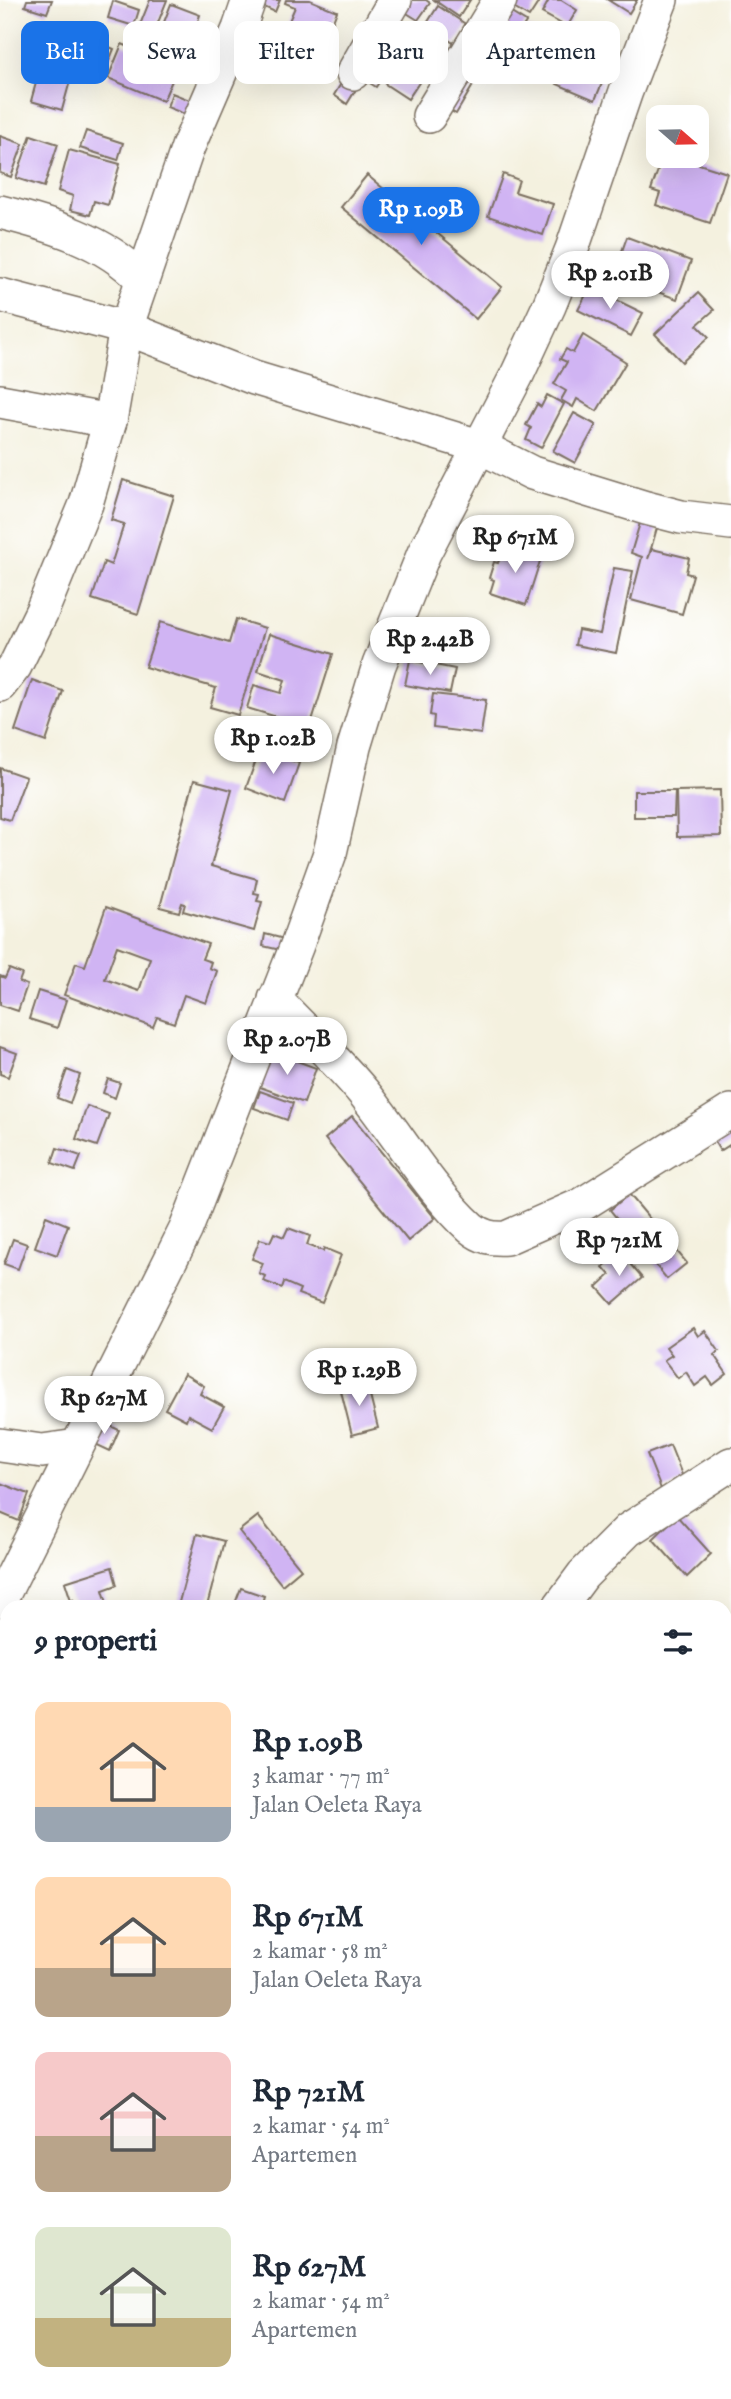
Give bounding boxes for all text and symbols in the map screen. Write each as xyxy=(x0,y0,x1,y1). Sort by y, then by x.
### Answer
chip: Beli xyxy=(21,21,109,84)
chip: Sewa xyxy=(123,21,220,84)
chip: Filter xyxy=(234,21,339,84)
chip: Baru xyxy=(353,21,448,84)
chip: Apartemen xyxy=(462,21,620,84)
north arrow xyxy=(646,105,709,168)
map controls xyxy=(646,105,709,168)
pin: Rp 1.09B xyxy=(349,188,493,247)
text: Rp 1.09B xyxy=(379,195,463,224)
pin: Rp 2.01B xyxy=(538,252,682,311)
text: Rp 2.01B xyxy=(567,259,653,288)
pin: Rp 671M xyxy=(450,516,580,575)
text: Rp 671M xyxy=(472,523,558,552)
pin: Rp 2.42B xyxy=(358,618,502,677)
text: Rp 2.42B xyxy=(386,625,474,654)
pin: Rp 1.02B xyxy=(201,716,345,776)
text: Rp 1.02B xyxy=(230,724,316,753)
pin: Rp 2.07B xyxy=(215,1018,359,1077)
text: Rp 2.07B xyxy=(243,1025,331,1054)
pin: Rp 721M xyxy=(554,1218,684,1278)
text: Rp 721M xyxy=(576,1226,662,1255)
pin: Rp 1.29B xyxy=(287,1348,431,1408)
text: Rp 1.29B xyxy=(317,1356,401,1385)
pin: Rp 627M xyxy=(39,1376,169,1436)
text: Rp 627M xyxy=(60,1384,148,1413)
text: 9 properti xyxy=(35,1623,157,1661)
icon: filters xyxy=(659,1623,697,1661)
text: Rp 1.09B xyxy=(252,1724,363,1762)
icon: home xyxy=(91,1730,175,1814)
text: 3 kamar · 77 m² xyxy=(252,1762,390,1791)
text: Jalan Oeleta Raya xyxy=(252,1791,422,1820)
text: Rp 671M xyxy=(252,1899,364,1937)
icon: home xyxy=(91,1905,175,1989)
text: 2 kamar · 58 m² xyxy=(252,1937,388,1966)
text: Jalan Oeleta Raya xyxy=(252,1966,422,1995)
text: Rp 721M xyxy=(252,2074,365,2112)
icon: home xyxy=(91,2080,175,2164)
text: 2 kamar · 54 m² xyxy=(252,2112,390,2141)
text: Apartemen xyxy=(252,2141,357,2170)
text: Rp 627M xyxy=(252,2249,366,2287)
icon: home xyxy=(91,2255,175,2339)
text: 2 kamar · 54 m² xyxy=(252,2287,390,2316)
text: Apartemen xyxy=(252,2316,357,2345)

